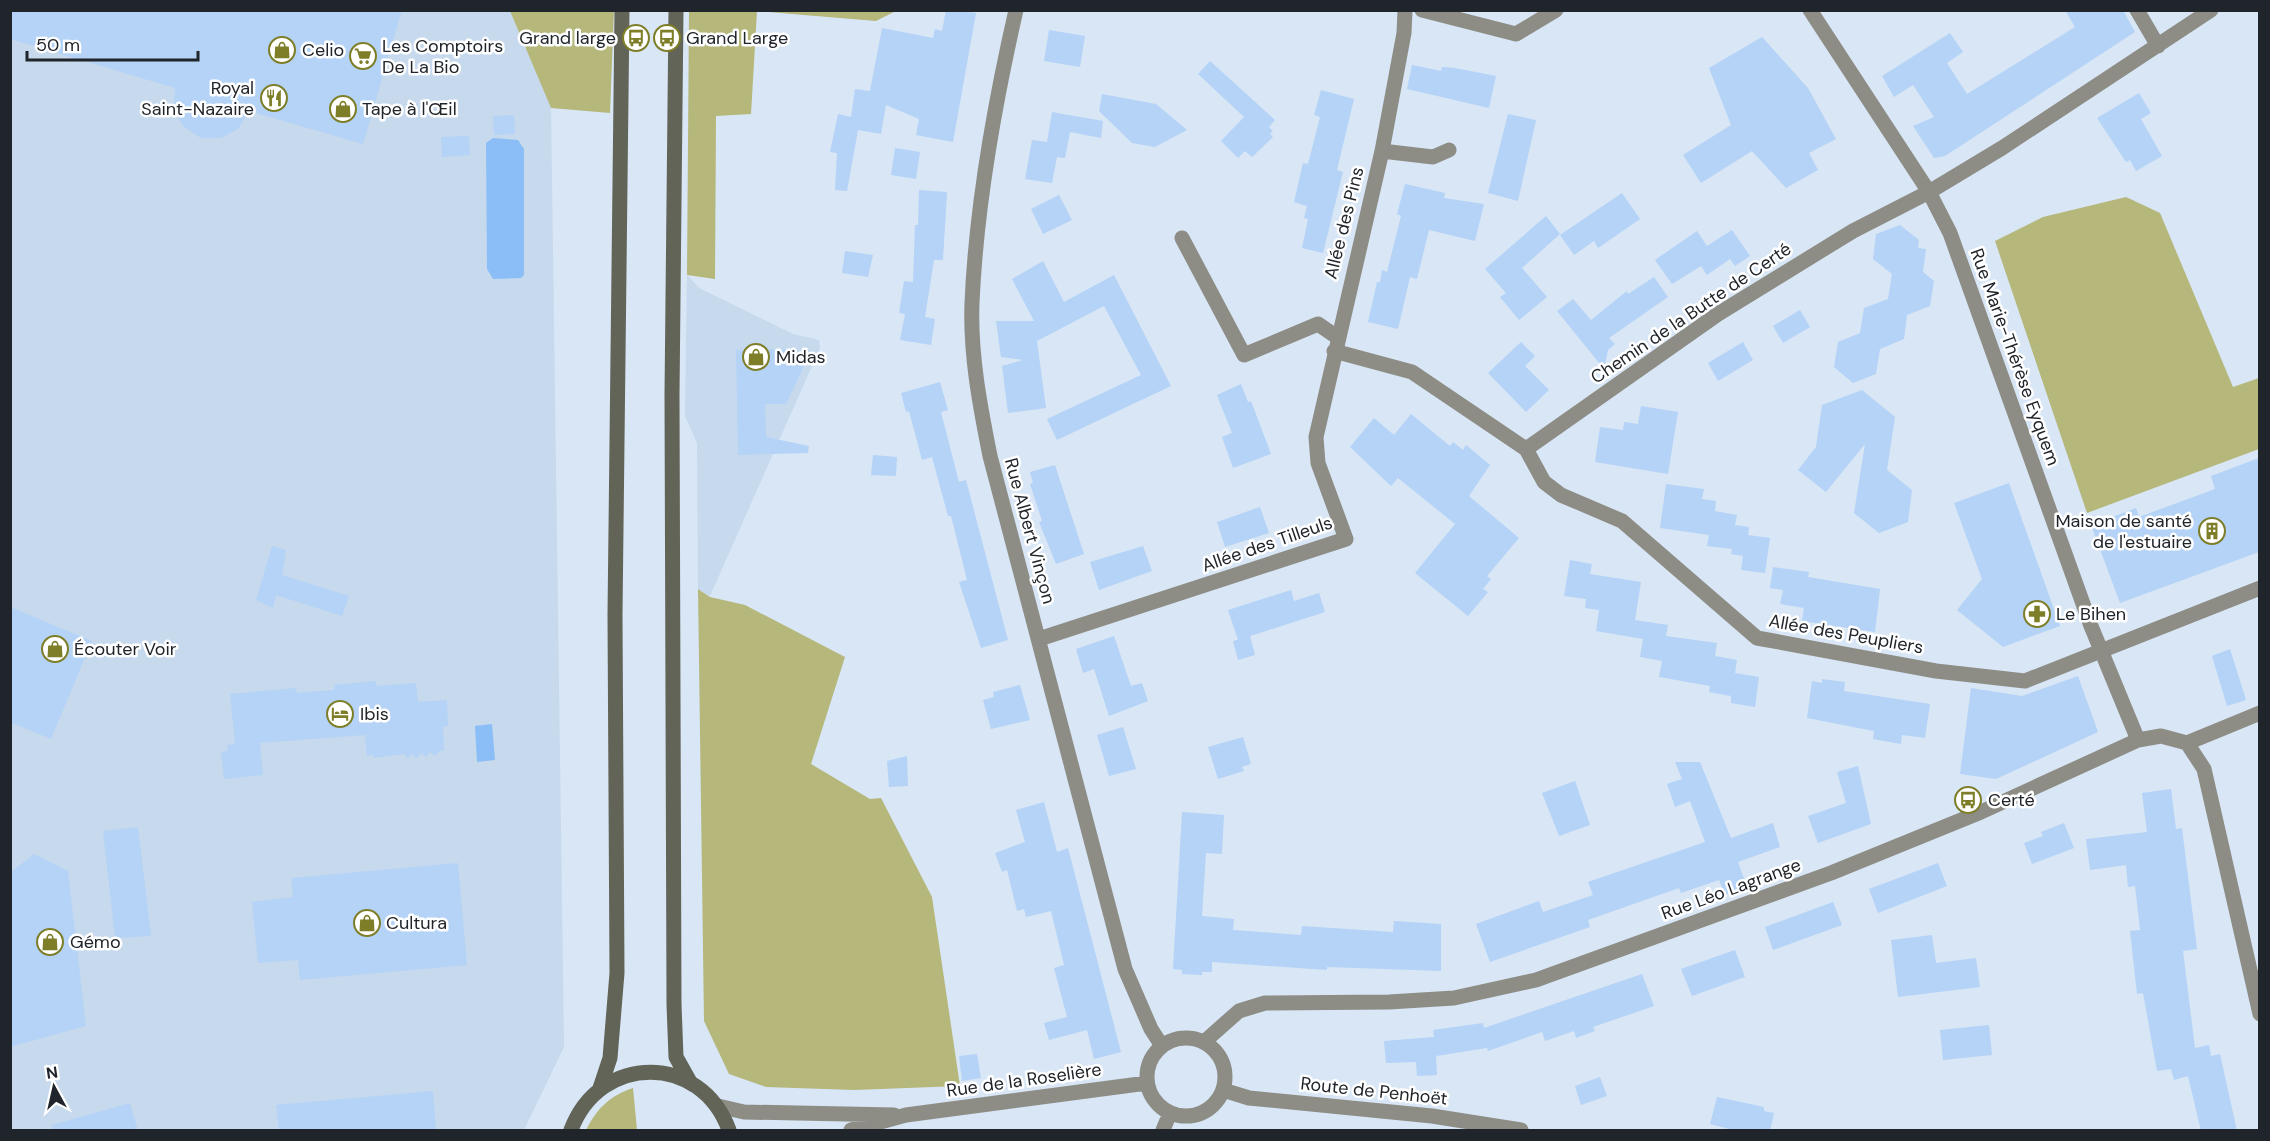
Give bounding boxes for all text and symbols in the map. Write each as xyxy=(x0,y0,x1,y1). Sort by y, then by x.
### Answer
bus stop icon: Grand large xyxy=(621,23,651,53)
bus stop icon: Grand Large xyxy=(652,23,682,53)
scale bar xyxy=(27,24,198,62)
place label: Grand large xyxy=(519,26,616,50)
place label: Grand Large xyxy=(686,26,788,50)
text: 50 m xyxy=(36,33,80,57)
place label: Les Comptoirs De La Bio xyxy=(382,34,503,79)
shop icon: Celio xyxy=(267,35,297,65)
place label: Celio xyxy=(302,38,344,62)
supermarket icon: Les Comptoirs De La Bio xyxy=(348,41,378,71)
place label: Royal Saint-Nazaire xyxy=(141,76,254,121)
restaurant icon: Royal Saint-Nazaire xyxy=(259,83,289,113)
shop icon: Tape à l'Œil xyxy=(328,94,358,124)
place label: Tape à l'Œil xyxy=(362,97,457,121)
street label: Allée des Pins xyxy=(1318,164,1370,282)
street label: Chemin de la Butte de Certé xyxy=(1586,237,1796,389)
street label: Rue Marie-Thérèse Eyquem xyxy=(1964,245,2066,469)
shop icon: Midas xyxy=(741,342,771,372)
place label: Midas xyxy=(776,345,826,369)
street label: Rue Albert Vinçon xyxy=(999,455,1061,607)
place label: Maison de santé de l'estuaire xyxy=(2055,509,2192,554)
street label: Allée des Tilleuls xyxy=(1199,510,1335,578)
building icon: Maison de santé de l'estuaire xyxy=(2197,516,2227,546)
pharmacy icon: Le Bihen xyxy=(2022,599,2052,629)
place label: Le Bihen xyxy=(2056,602,2126,626)
street label: Allée des Peupliers xyxy=(1767,609,1925,659)
shop icon: Écouter Voir xyxy=(40,634,70,664)
place label: Écouter Voir xyxy=(74,637,177,661)
hotel icon: Ibis xyxy=(325,699,355,729)
place label: Ibis xyxy=(360,702,389,726)
bus stop icon: Certé xyxy=(1953,785,1983,815)
place label: Certé xyxy=(1988,788,2035,812)
street label: Rue Léo Lagrange xyxy=(1658,853,1804,925)
shop icon: Cultura xyxy=(352,908,382,938)
place label: Cultura xyxy=(386,911,447,935)
shop icon: Gémo xyxy=(35,927,65,957)
place label: Gémo xyxy=(70,930,121,954)
north arrow xyxy=(24,1057,84,1117)
street label: Rue de la Roselière xyxy=(945,1057,1103,1103)
text: N xyxy=(45,1061,59,1084)
street label: Route de Penhoët xyxy=(1299,1071,1449,1111)

